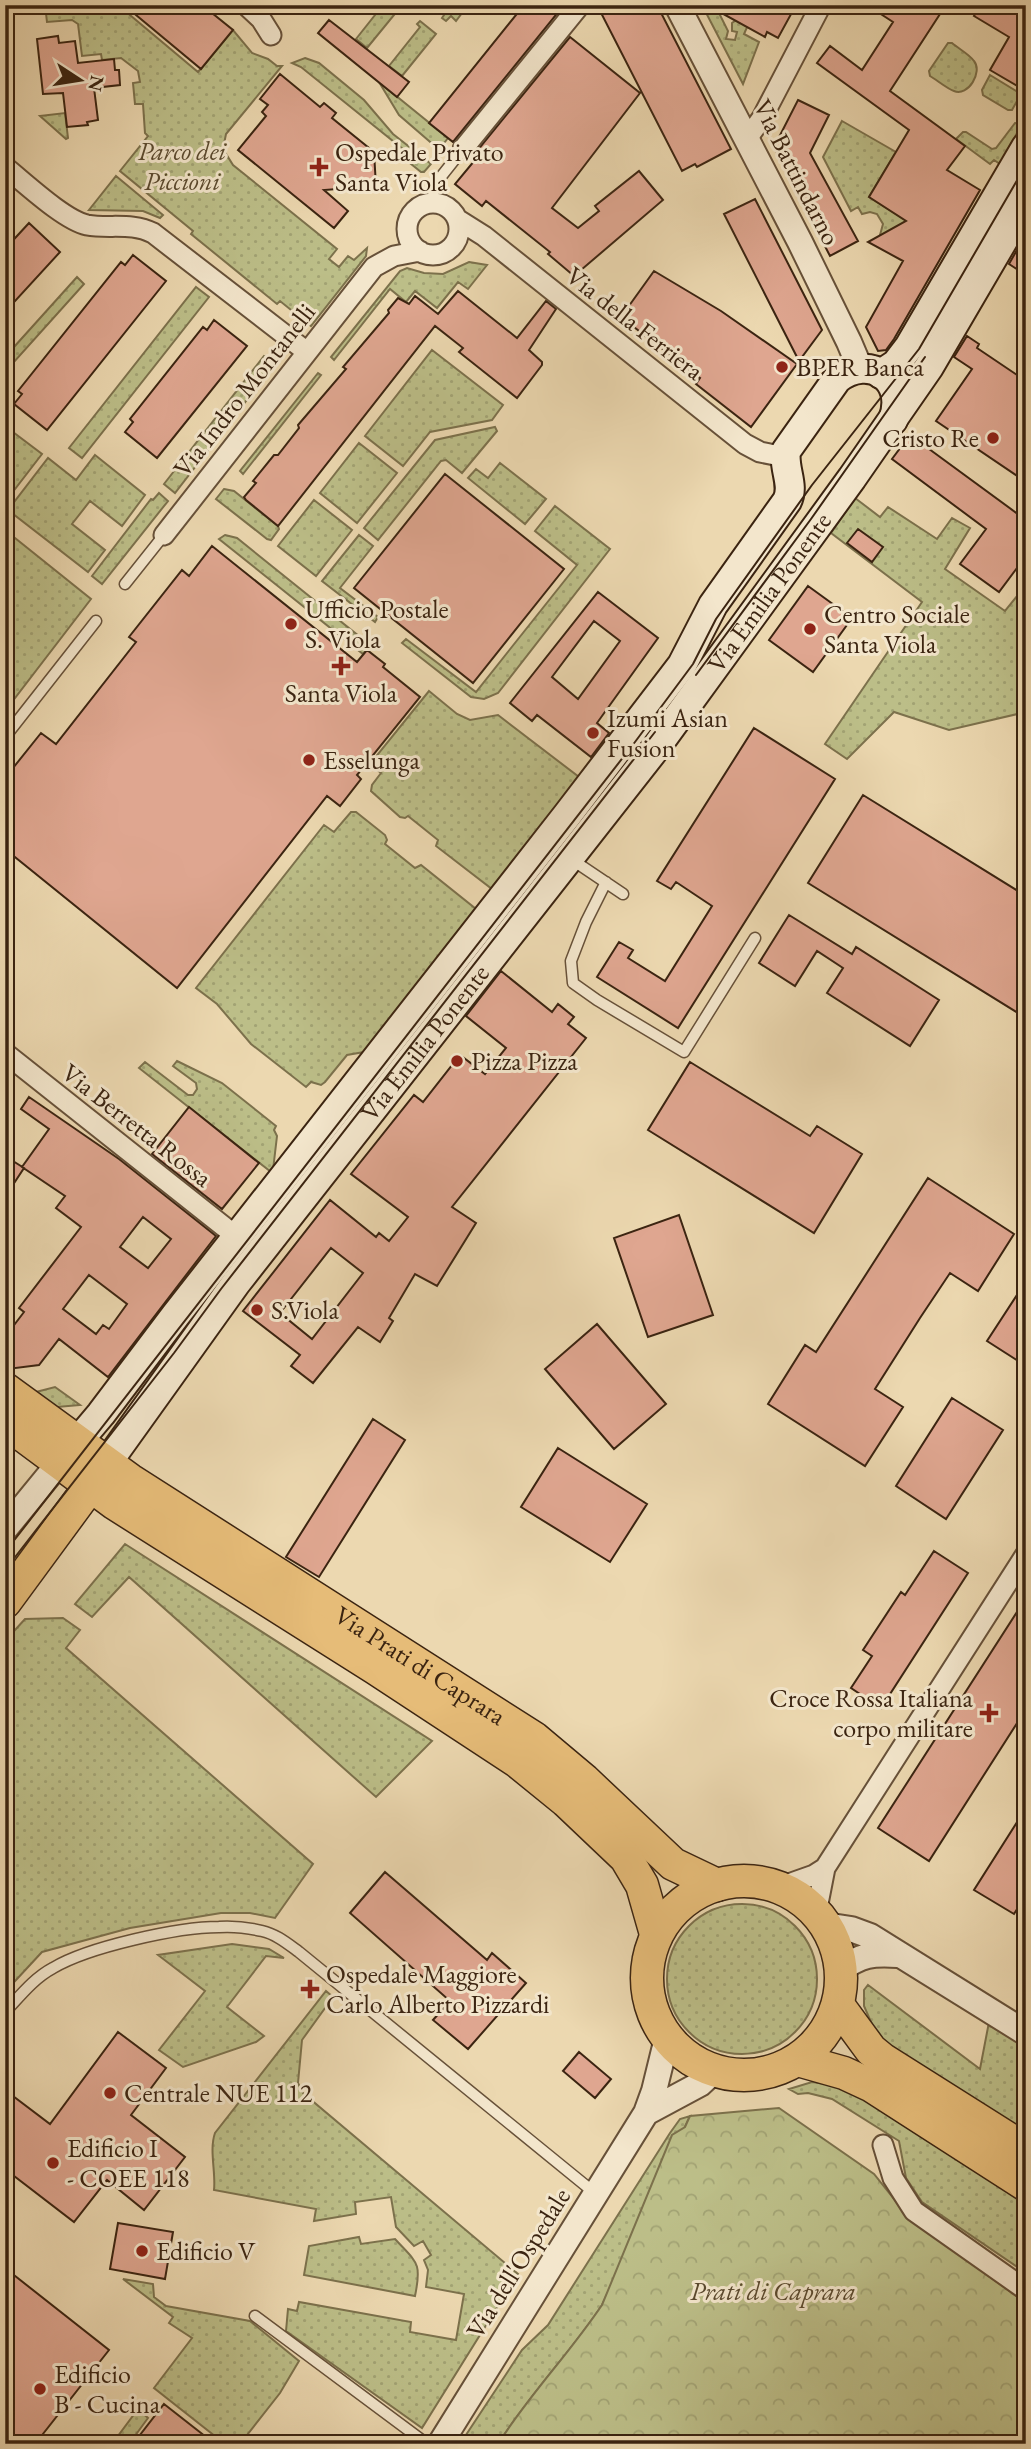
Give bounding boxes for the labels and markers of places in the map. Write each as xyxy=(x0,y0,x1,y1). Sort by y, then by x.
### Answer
place label: Ospedale Privato Santa Viola xyxy=(335,135,504,199)
marker: Ospedale Privato Santa Viola xyxy=(309,157,329,177)
place label: BPER Banca xyxy=(796,350,925,384)
marker: BPER Banca xyxy=(774,359,790,375)
place label: Cristo Re xyxy=(882,421,979,455)
marker: Cristo Re xyxy=(985,430,1001,446)
place label: Ufficio Postale S. Viola xyxy=(305,592,449,656)
place label: Centro Sociale Santa Viola xyxy=(824,597,970,661)
marker: Ufficio Postale S. Viola xyxy=(283,616,299,632)
marker: Centro Sociale Santa Viola xyxy=(802,621,818,637)
marker: Santa Viola xyxy=(333,658,349,674)
place label: Santa Viola xyxy=(285,676,398,710)
place label: Izumi Asian Fusion xyxy=(607,701,728,765)
marker: Izumi Asian Fusion xyxy=(585,725,601,741)
place label: Esselunga xyxy=(323,743,421,777)
marker: Esselunga xyxy=(301,752,317,768)
place label: Pizza Pizza xyxy=(471,1044,578,1078)
marker: Pizza Pizza xyxy=(449,1053,465,1069)
place label: S.Viola xyxy=(271,1293,340,1327)
marker: S.Viola xyxy=(249,1302,265,1318)
place label: Croce Rossa Italiana corpo militare xyxy=(769,1681,974,1745)
marker: Croce Rossa Italiana corpo militare xyxy=(979,1703,999,1723)
place label: Ospedale Maggiore Carlo Alberto Pizzardi xyxy=(326,1957,549,2021)
marker: Ospedale Maggiore Carlo Alberto Pizzardi xyxy=(300,1979,320,1999)
place label: Centrale NUE 112 xyxy=(124,2076,313,2110)
marker: Centrale NUE 112 xyxy=(102,2085,118,2101)
place label: Edificio I - COEE 118 xyxy=(67,2131,190,2195)
marker: Edificio I - COEE 118 xyxy=(45,2155,61,2171)
place label: Edificio V xyxy=(156,2234,256,2268)
marker: Edificio V xyxy=(134,2243,150,2259)
place label: Edificio B - Cucina xyxy=(54,2357,161,2421)
marker: Edificio B - Cucina xyxy=(32,2381,48,2397)

